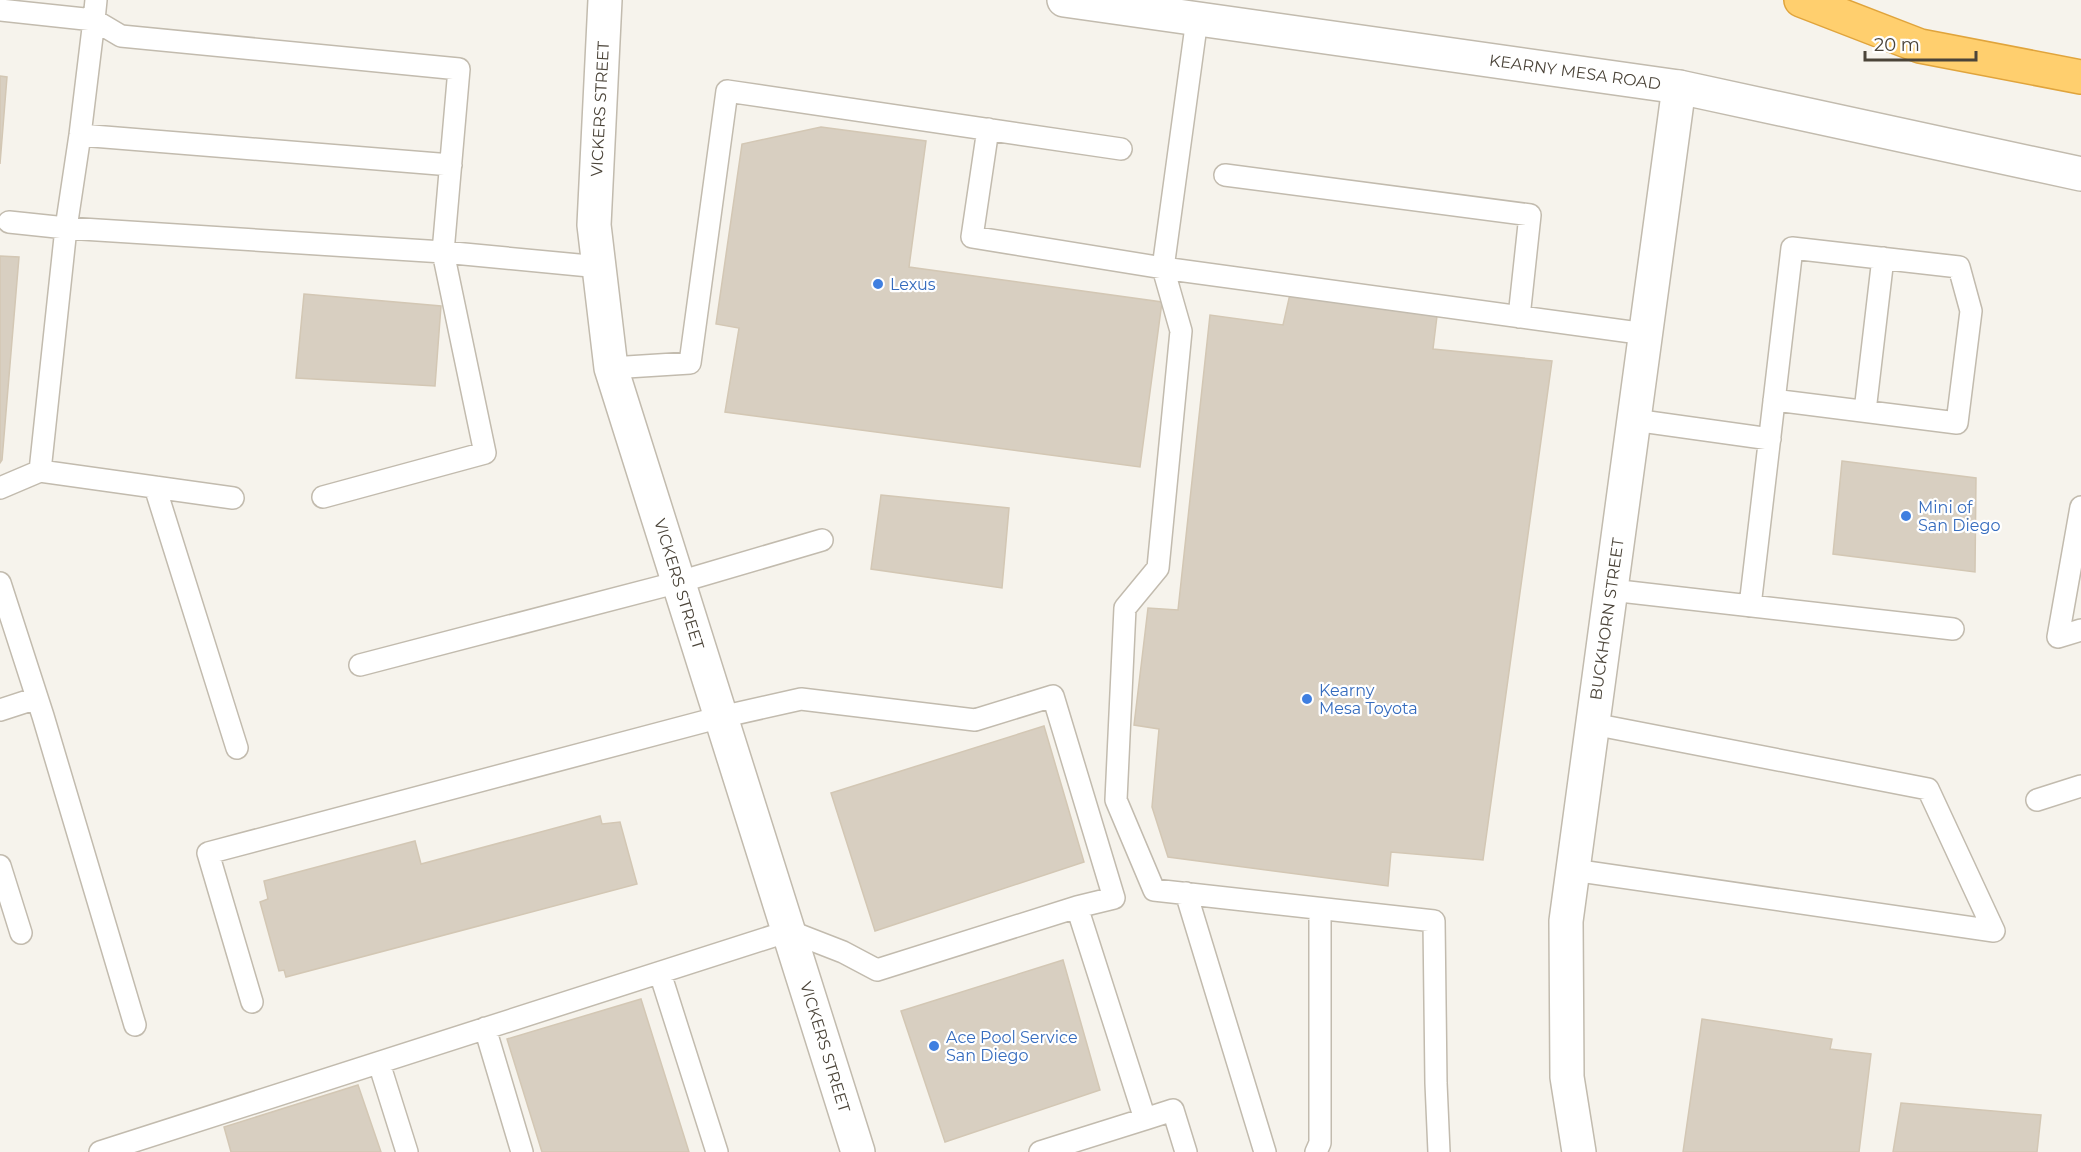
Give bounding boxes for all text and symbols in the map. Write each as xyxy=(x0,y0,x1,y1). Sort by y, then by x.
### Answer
scale bar xyxy=(1865,24,1976,62)
text: 20 m xyxy=(1874,34,1920,56)
street label: VICKERS STREET xyxy=(587,40,613,177)
street label: KEARNY MESA ROAD xyxy=(1488,51,1662,93)
place label: Lexus xyxy=(890,275,936,294)
marker: Lexus xyxy=(871,277,885,291)
place label: Mini of San Diego xyxy=(1918,498,2000,535)
marker: Mini of San Diego xyxy=(1899,509,1913,523)
street label: VICKERS STREET xyxy=(650,516,708,652)
street label: BUCKHORN STREET xyxy=(1586,536,1628,701)
place label: Kearny Mesa Toyota xyxy=(1319,681,1418,718)
marker: Kearny Mesa Toyota xyxy=(1300,692,1314,706)
street label: VICKERS STREET xyxy=(796,979,854,1115)
place label: Ace Pool Service San Diego xyxy=(946,1028,1078,1065)
marker: Ace Pool Service San Diego xyxy=(927,1039,941,1053)

